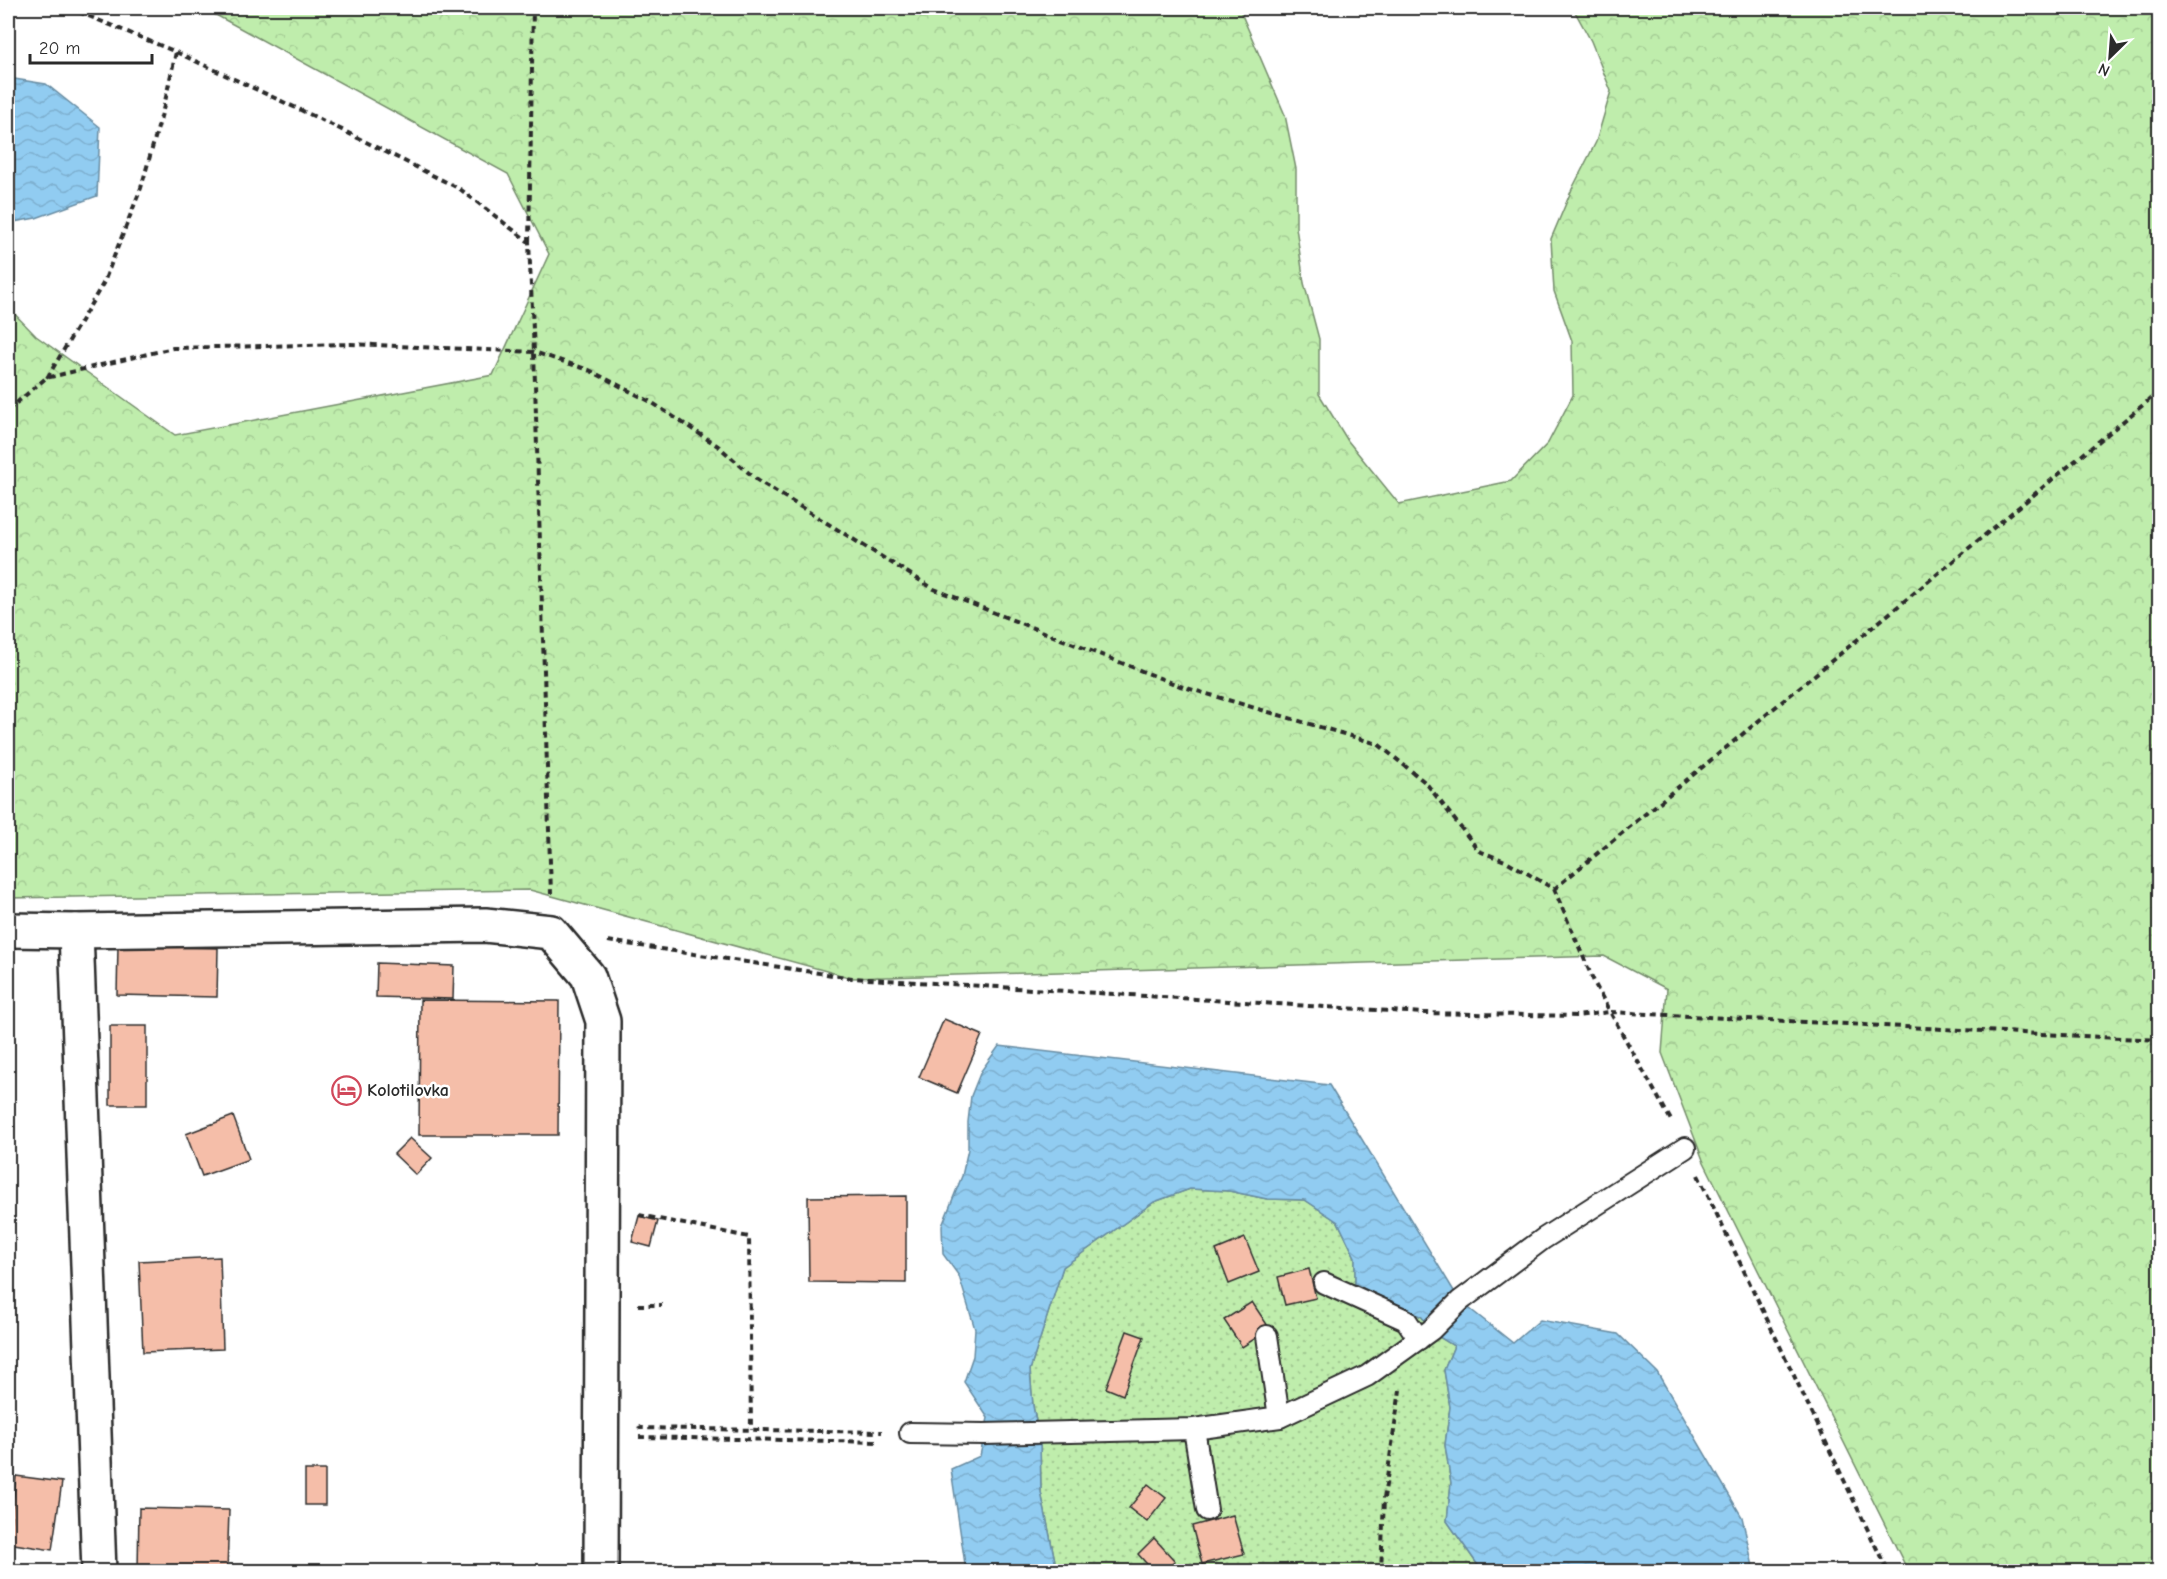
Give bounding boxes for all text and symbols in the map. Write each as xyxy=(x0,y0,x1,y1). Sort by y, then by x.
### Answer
scale bar xyxy=(30,27,152,65)
north arrow xyxy=(2080,27,2140,87)
text: 20 m xyxy=(39,38,80,59)
text: N xyxy=(2096,59,2113,80)
hotel icon: Kolotilovka xyxy=(330,1074,362,1106)
place label: Kolotilovka xyxy=(367,1080,449,1101)

